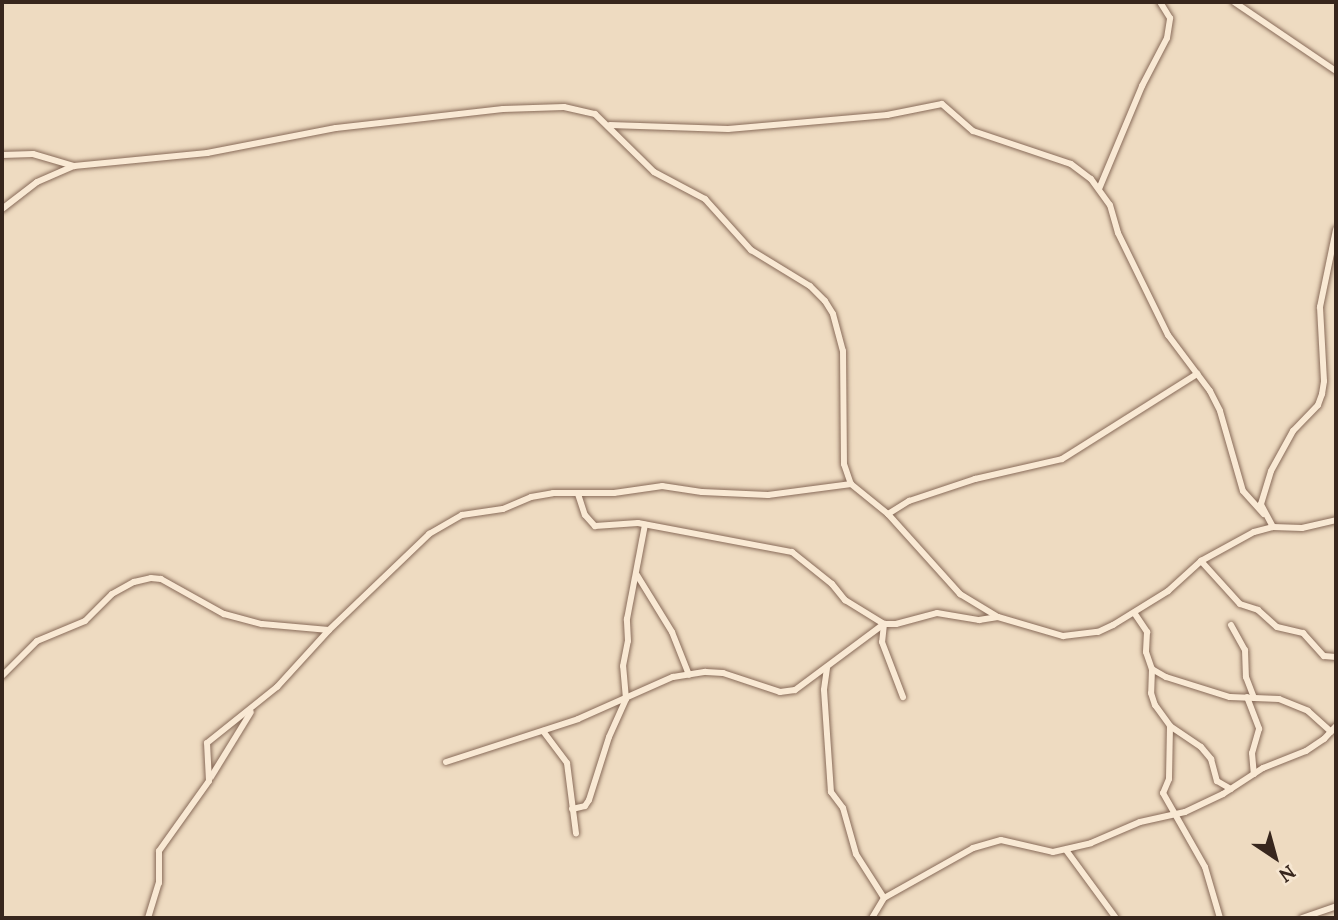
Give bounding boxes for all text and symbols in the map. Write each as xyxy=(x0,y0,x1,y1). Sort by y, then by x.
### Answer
north arrow xyxy=(1240,822,1310,892)
text: N xyxy=(1274,860,1300,888)

